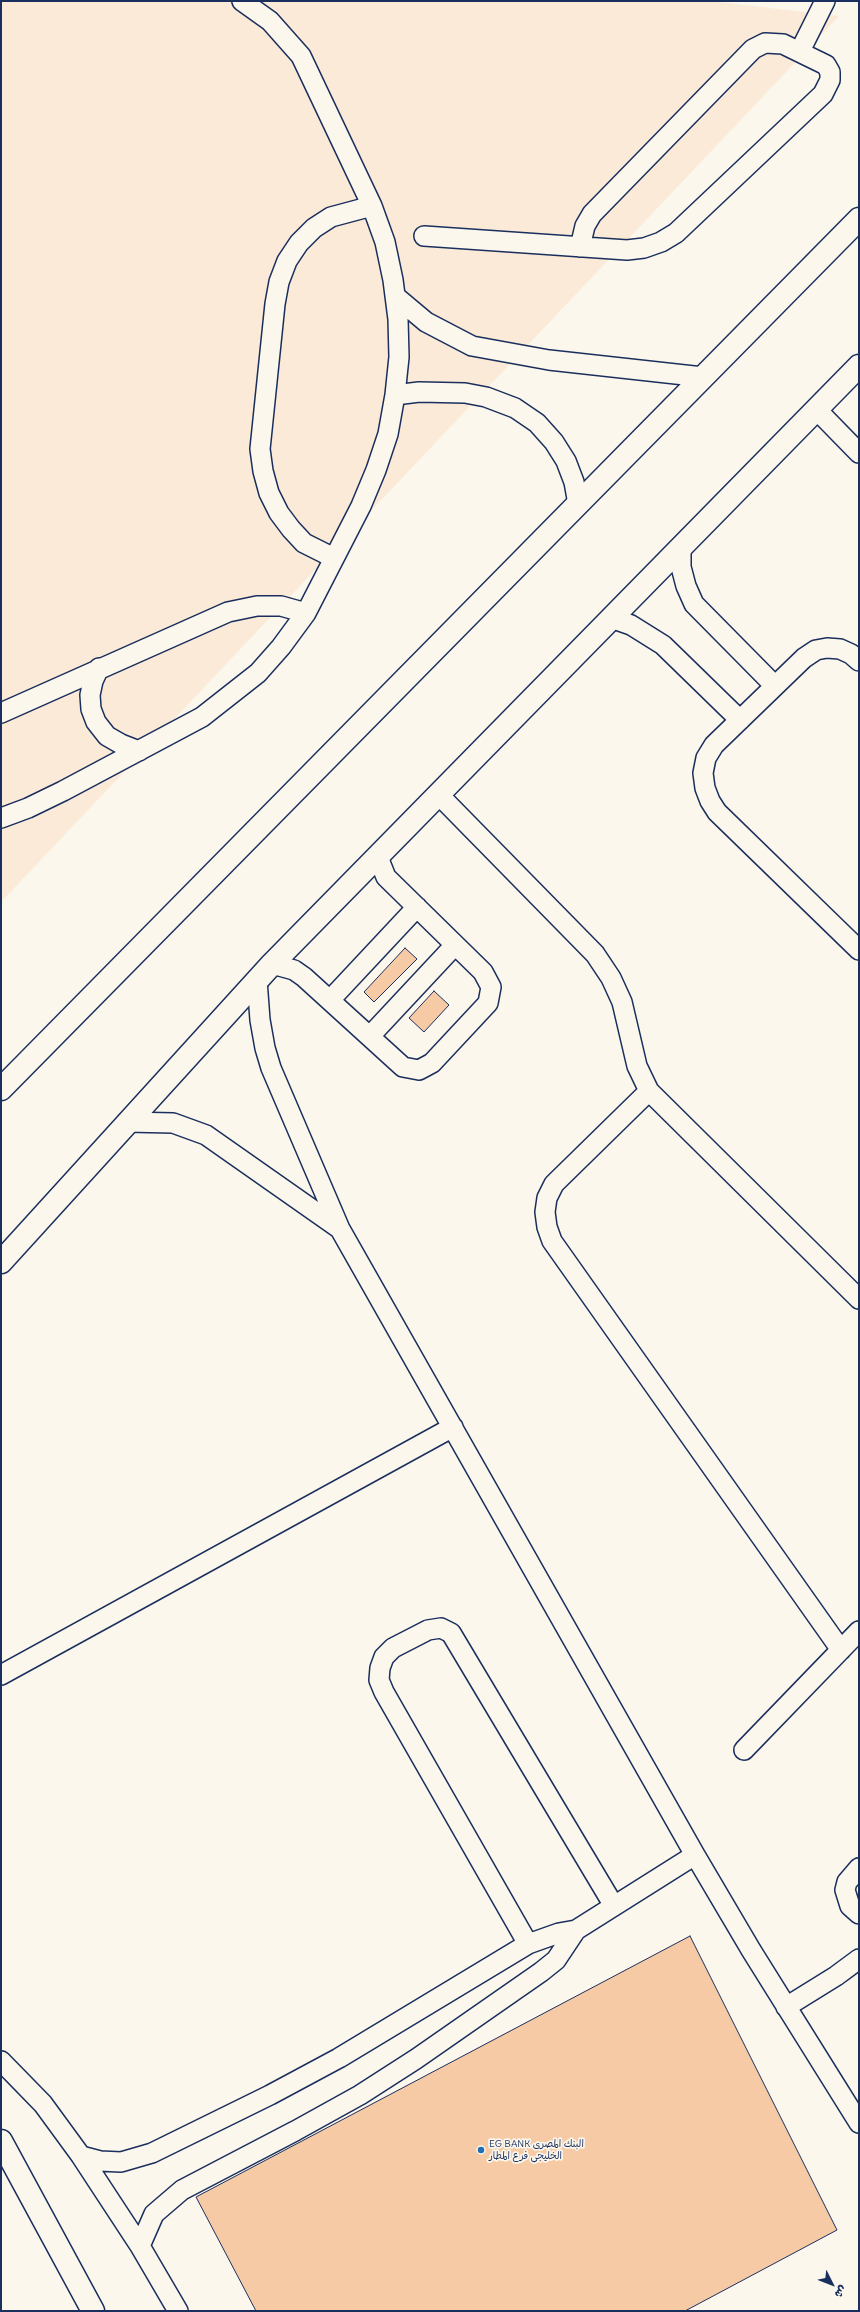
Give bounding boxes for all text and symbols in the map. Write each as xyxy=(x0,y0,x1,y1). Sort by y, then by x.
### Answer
place label: EG BANK البنك المصرى الخليجى فرع المطار xyxy=(489,2138,584,2162)
marker: EG BANK البنك المصرى الخليجى فرع المطار xyxy=(476,2145,486,2155)
north arrow xyxy=(812,2264,852,2304)
text: ش xyxy=(832,2283,850,2301)

